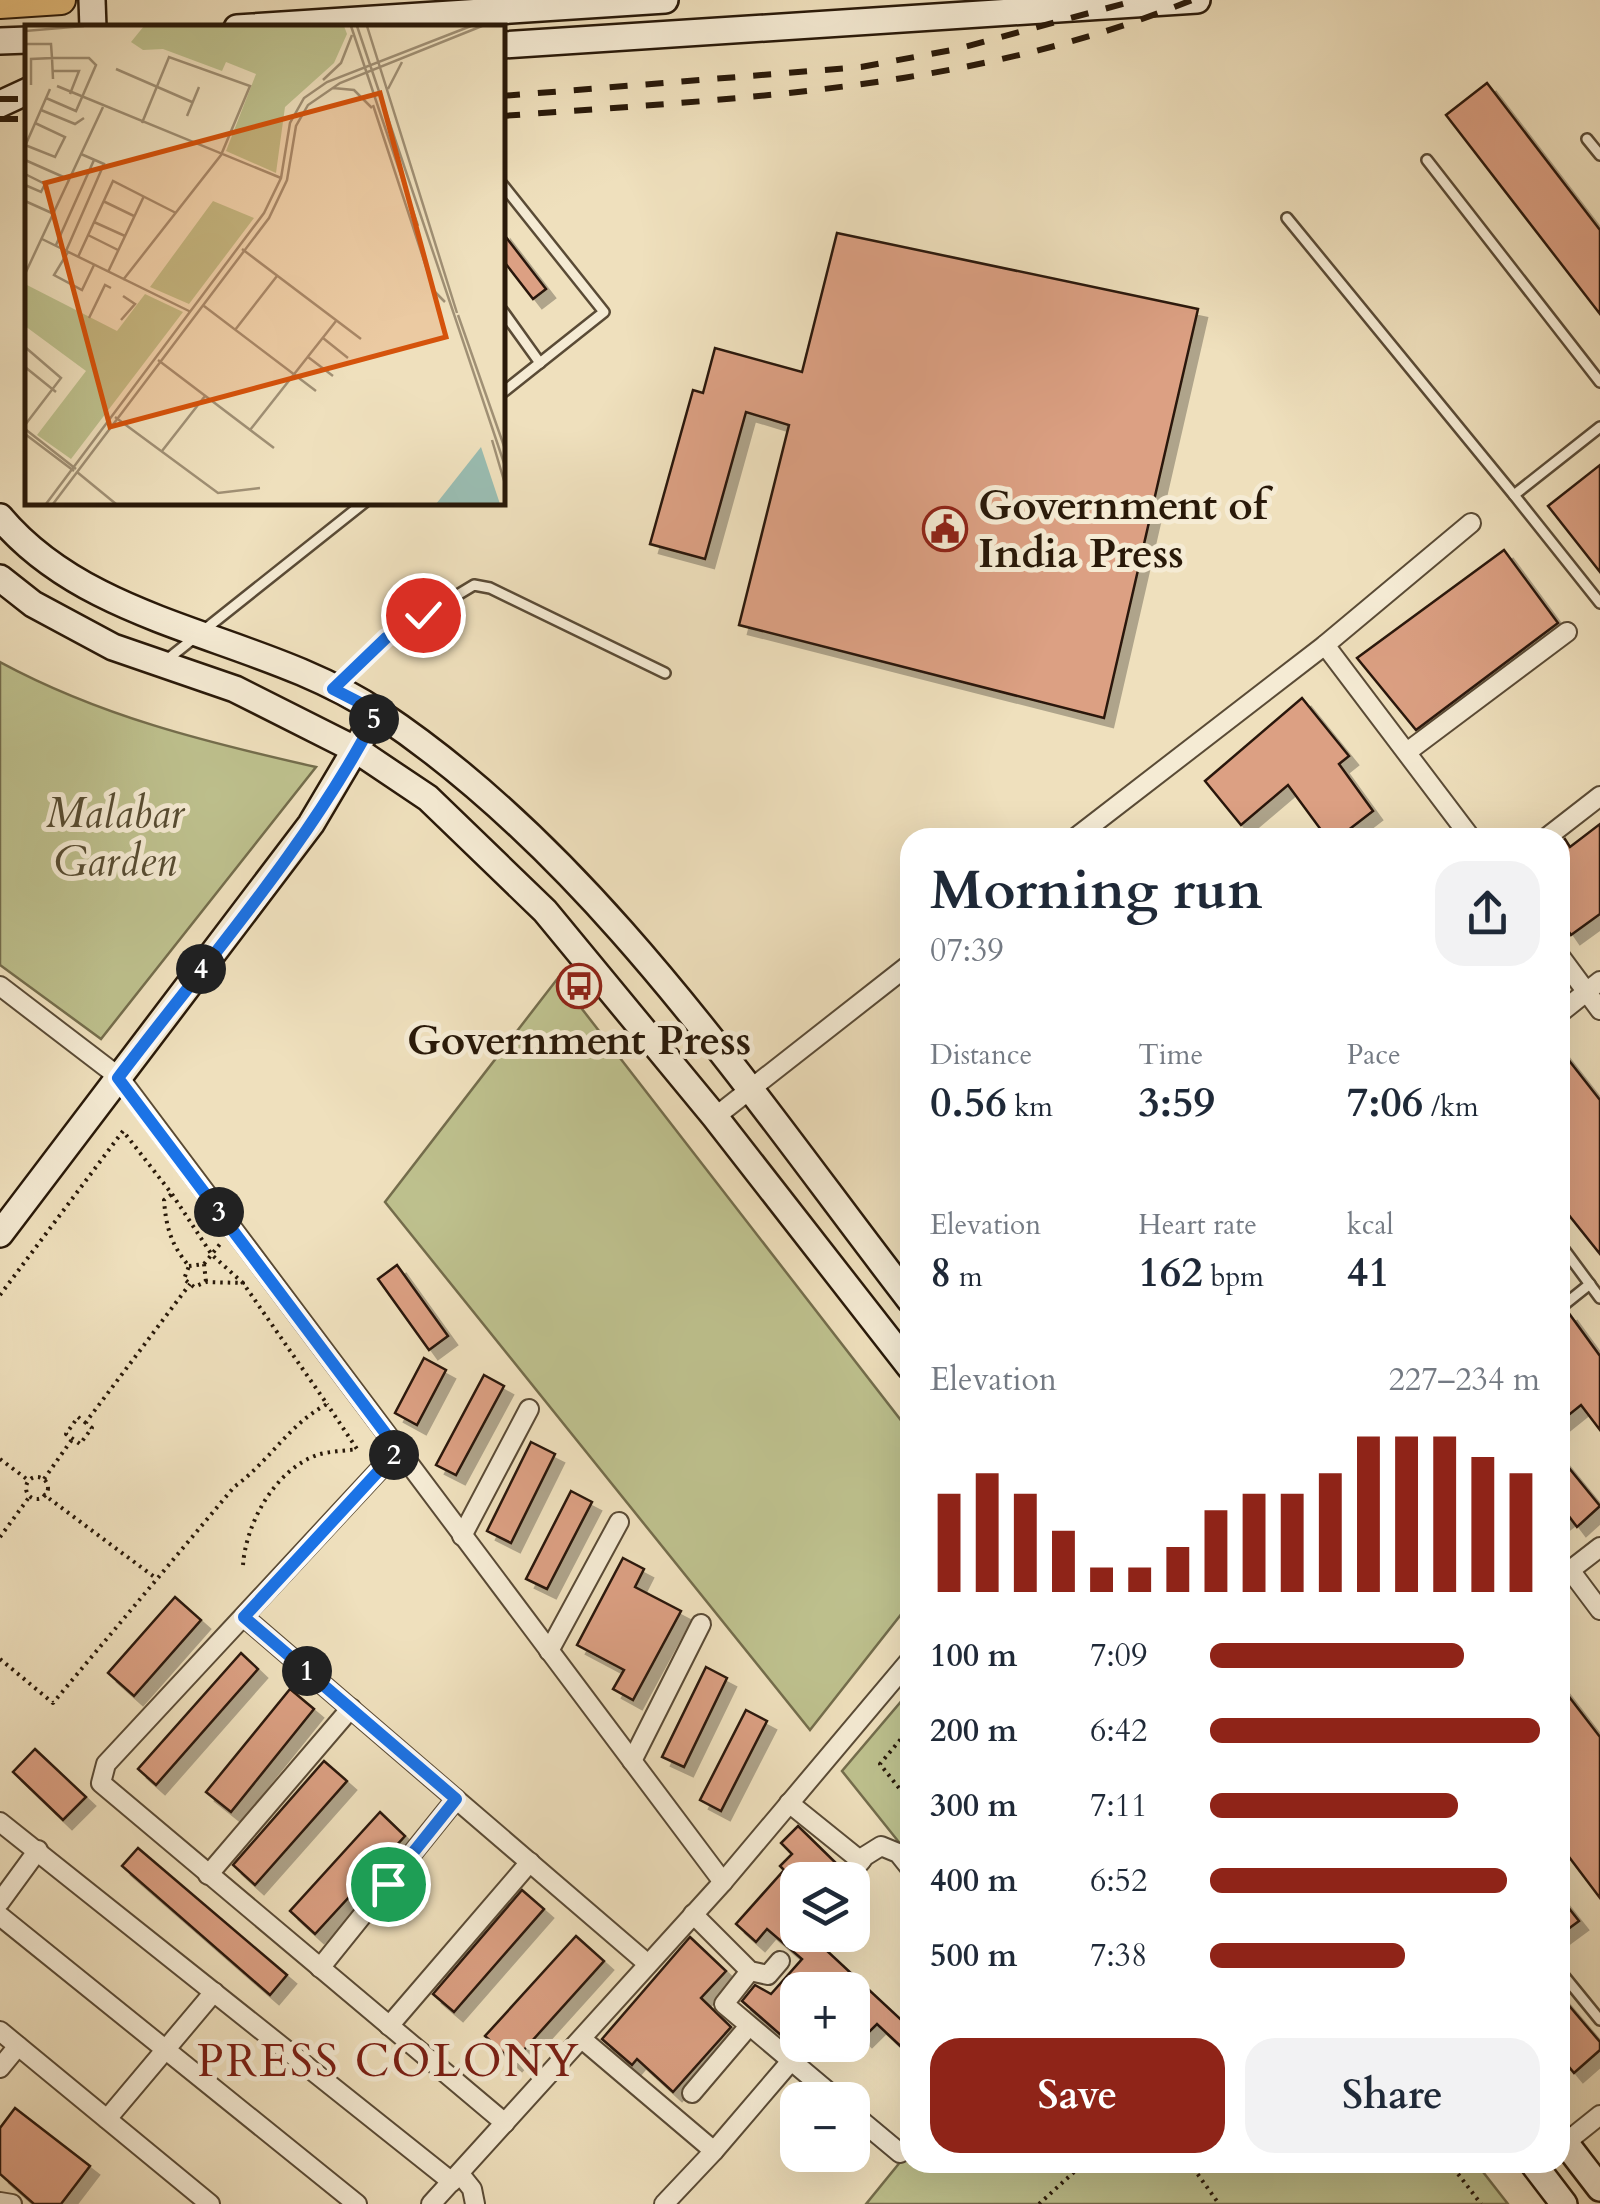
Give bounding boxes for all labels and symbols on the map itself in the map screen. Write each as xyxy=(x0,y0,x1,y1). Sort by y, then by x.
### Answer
inset map xyxy=(25,25,505,505)
place label: Government of India Press xyxy=(978,477,1274,582)
public building icon: Government of India Press xyxy=(922,506,968,552)
pin xyxy=(381,573,466,658)
pin: 5 xyxy=(349,694,399,744)
park label: Malabar Garden xyxy=(46,785,186,890)
pin: 4 xyxy=(176,944,226,994)
bus stop icon: Government Press xyxy=(556,963,602,1009)
place label: Government Press xyxy=(407,1012,751,1069)
pin: 3 xyxy=(194,1187,244,1237)
pin: 2 xyxy=(369,1430,419,1480)
pin: 1 xyxy=(282,1646,332,1696)
pin xyxy=(346,1842,431,1927)
district label: PRESS COLONY xyxy=(197,2031,581,2092)

